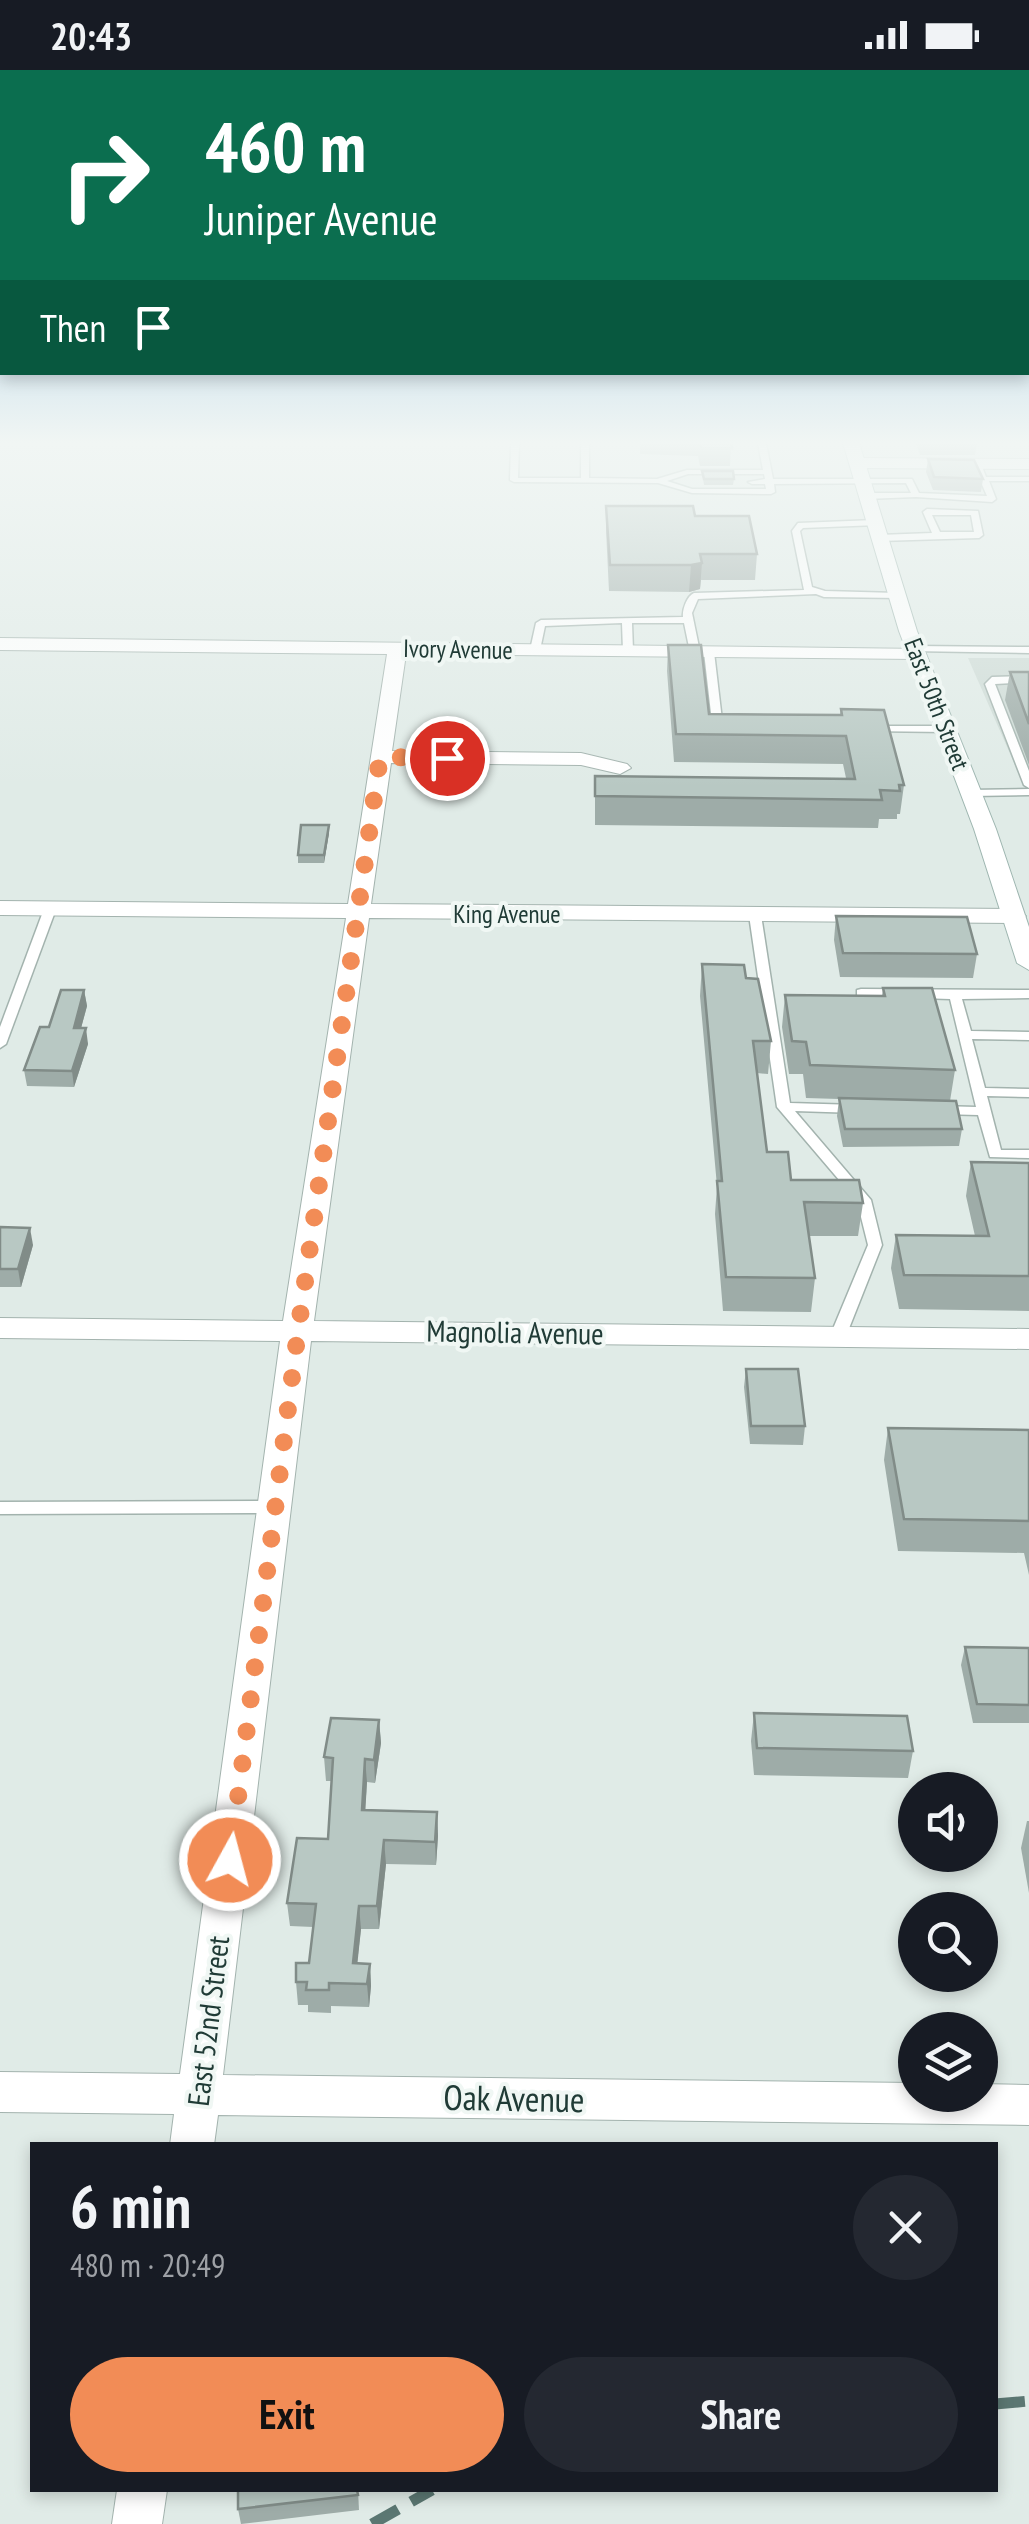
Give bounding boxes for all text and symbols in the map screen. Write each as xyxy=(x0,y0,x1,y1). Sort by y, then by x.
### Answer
text: 20:43 xyxy=(50,11,132,60)
text: 460 m xyxy=(205,101,366,191)
icon: right xyxy=(40,110,170,240)
text: Juniper Avenue xyxy=(205,189,438,247)
icon: arrive xyxy=(126,300,181,355)
text: Then xyxy=(40,303,106,352)
street label: Ivory Avenue xyxy=(403,632,513,666)
street label: East 50th Street xyxy=(897,633,977,775)
pin xyxy=(405,716,490,801)
icon: arrive xyxy=(420,731,475,786)
street label: King Avenue xyxy=(453,898,561,930)
street label: Magnolia Avenue xyxy=(426,1310,604,1353)
map controls xyxy=(898,1772,998,2112)
button: sound xyxy=(898,1772,998,1872)
position arrow xyxy=(178,1808,282,1912)
button: search xyxy=(898,1892,998,1992)
street label: East 52nd Street xyxy=(178,1933,237,2108)
button: layers xyxy=(898,2012,998,2112)
street label: Oak Avenue xyxy=(443,2074,585,2122)
text: 6 min xyxy=(70,2167,191,2245)
button: close xyxy=(853,2175,958,2280)
text: 480 m · 20:49 xyxy=(70,2244,225,2286)
button: Exit xyxy=(70,2357,504,2472)
button: Share xyxy=(524,2357,958,2472)

